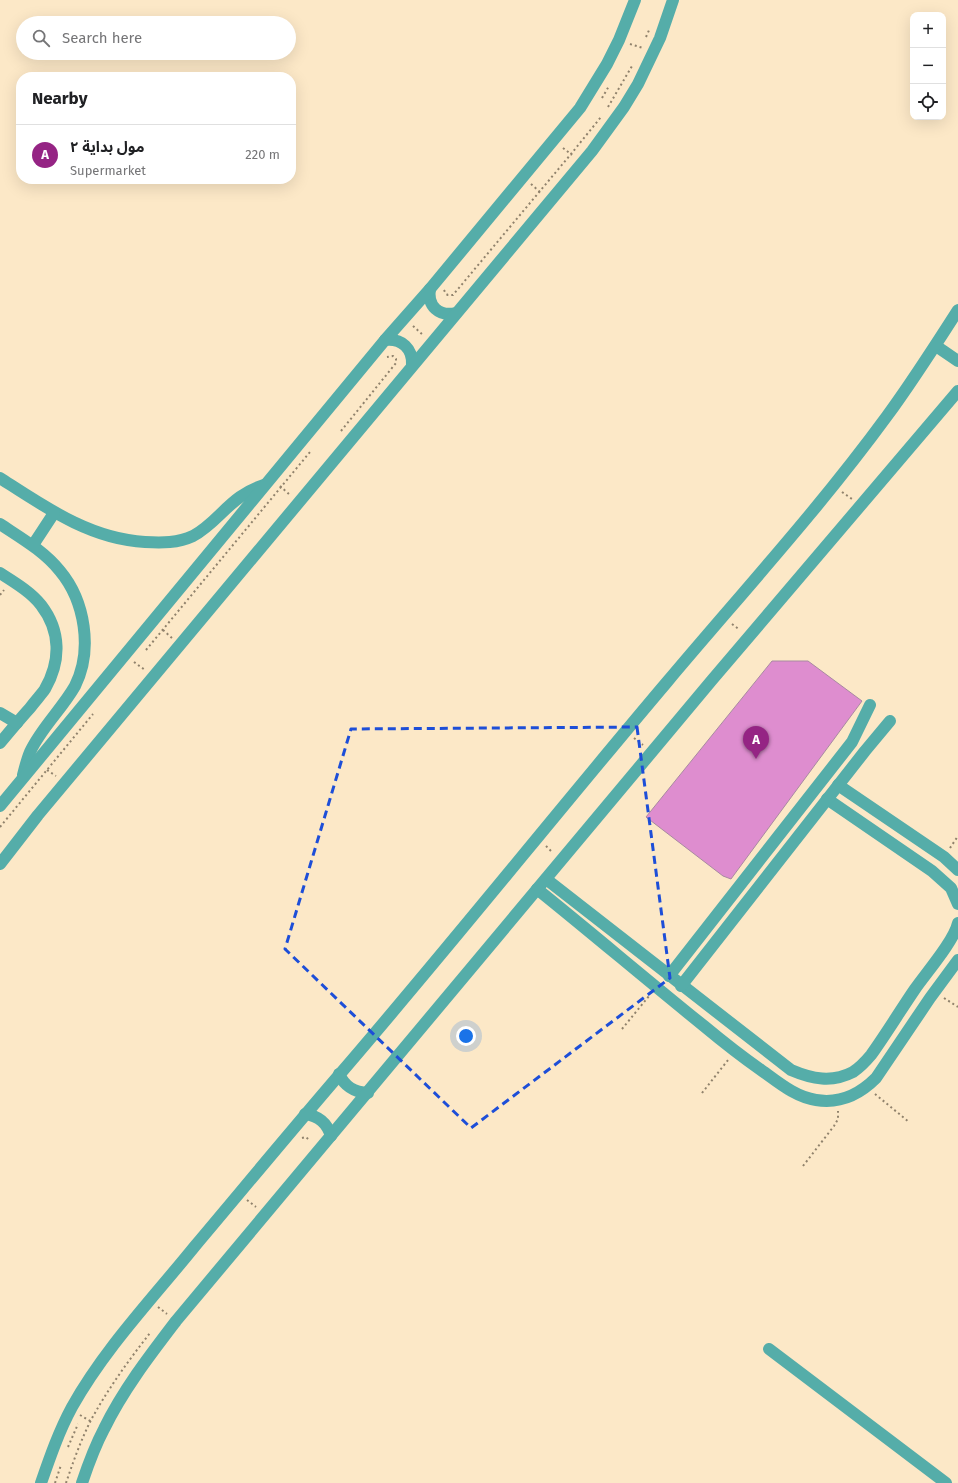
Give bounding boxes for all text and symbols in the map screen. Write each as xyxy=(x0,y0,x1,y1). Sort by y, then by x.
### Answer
map controls xyxy=(910,12,946,120)
button: + xyxy=(910,12,946,48)
search box xyxy=(16,16,296,60)
icon: search xyxy=(30,27,52,49)
text: Search here xyxy=(62,29,142,47)
button: − xyxy=(910,48,946,84)
button: locate xyxy=(910,84,946,120)
text: Nearby xyxy=(32,88,87,109)
text: مول بداية ۲ xyxy=(70,138,145,156)
text: A xyxy=(41,147,49,162)
text: 220 m xyxy=(245,147,280,162)
text: Supermarket xyxy=(70,163,146,178)
pin: A xyxy=(743,726,769,759)
your location xyxy=(456,1026,476,1046)

